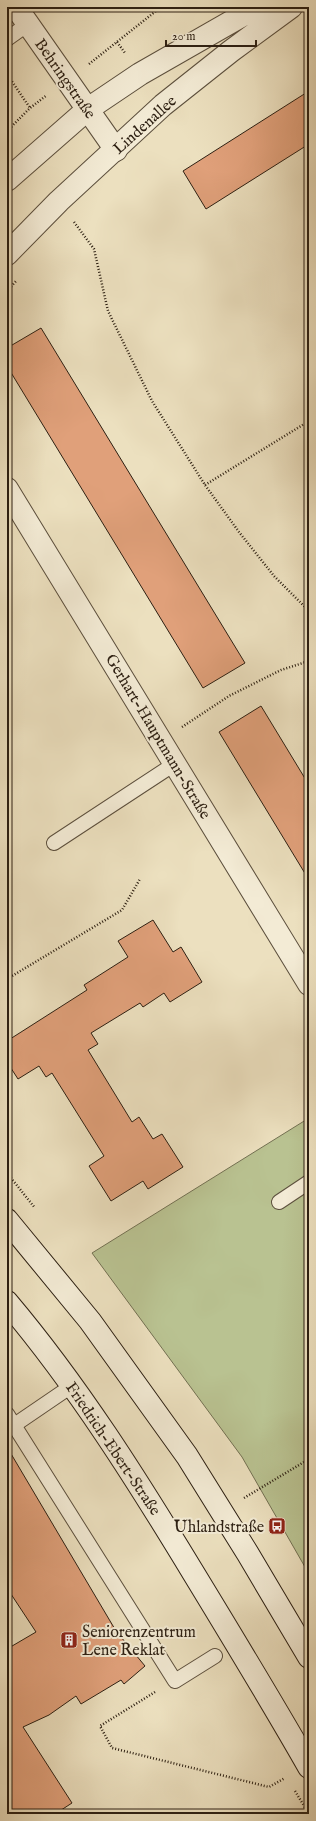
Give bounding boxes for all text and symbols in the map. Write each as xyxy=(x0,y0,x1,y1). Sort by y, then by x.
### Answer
scale bar xyxy=(166,22,256,48)
text: 20 m xyxy=(172,29,195,44)
street label: Behringstraße xyxy=(29,35,99,123)
street label: Lindenallee xyxy=(109,92,181,159)
street label: Gerhart-Hauptmann-Straße xyxy=(100,651,215,823)
street label: Friedrich-Ebert-Straße xyxy=(60,1379,164,1520)
bus stop icon: Uhlandstraße xyxy=(267,1516,287,1536)
place label: Uhlandstraße xyxy=(174,1518,264,1538)
place label: Seniorenzentrum Lene Reklat xyxy=(82,1623,196,1661)
building icon: Seniorenzentrum Lene Reklat xyxy=(59,1630,79,1650)

